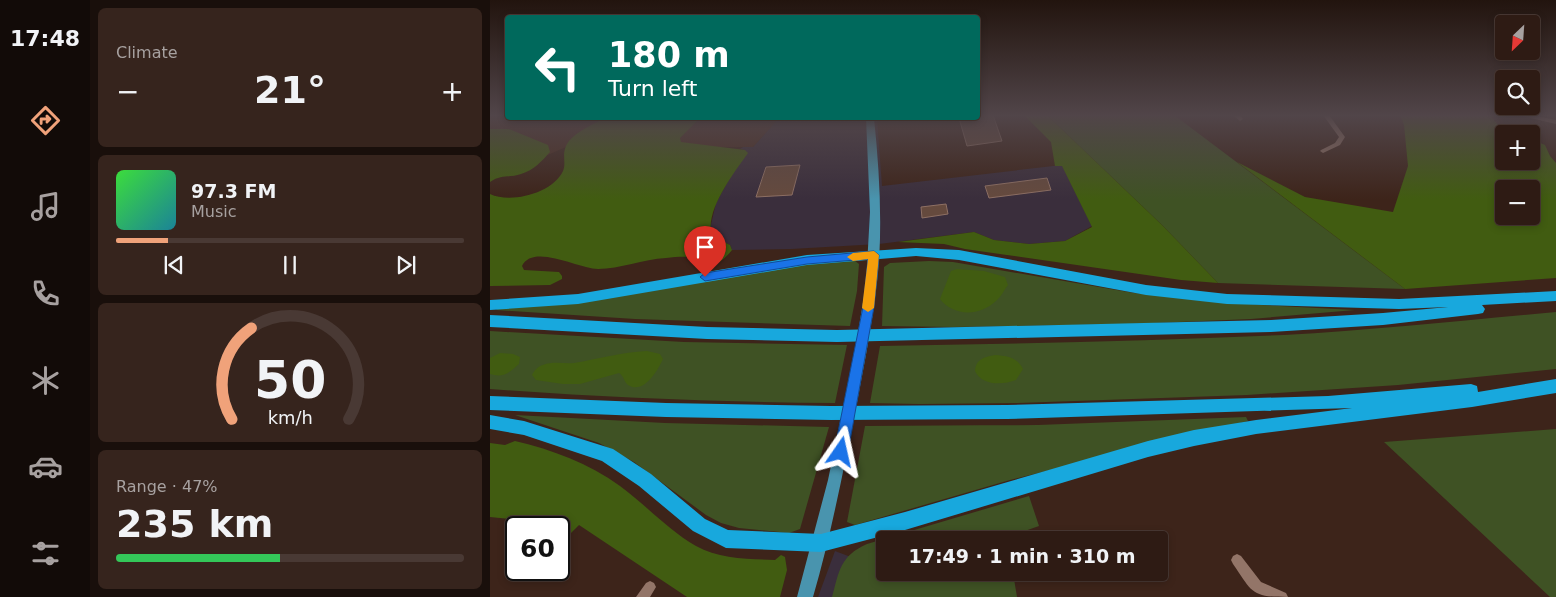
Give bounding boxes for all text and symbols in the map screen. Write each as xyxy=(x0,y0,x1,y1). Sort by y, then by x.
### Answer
north arrow xyxy=(1495,15,1540,60)
map controls xyxy=(1495,15,1540,225)
text: 17:48 xyxy=(10,26,80,51)
icon: left xyxy=(525,35,590,100)
text: 180 m xyxy=(608,35,730,75)
text: Climate xyxy=(116,43,178,62)
text: 21° xyxy=(254,68,326,112)
button: search xyxy=(1495,70,1540,115)
text: − xyxy=(116,75,139,108)
text: + xyxy=(441,75,464,108)
text: Turn left xyxy=(608,76,697,101)
icon: directions xyxy=(28,103,63,138)
button: + xyxy=(1495,125,1540,170)
text: 97.3 FM xyxy=(191,180,276,202)
button: − xyxy=(1495,180,1540,225)
icon: music xyxy=(28,189,63,224)
text: Music xyxy=(191,202,237,221)
pin xyxy=(684,226,726,277)
icon: arrive xyxy=(691,233,719,261)
icon: previous xyxy=(160,251,188,279)
icon: pause xyxy=(276,251,304,279)
icon: next xyxy=(392,251,420,279)
icon: phone xyxy=(28,276,63,311)
text: 50 xyxy=(254,350,326,410)
icon: climate xyxy=(28,363,63,398)
text: km/h xyxy=(267,407,313,428)
position arrow xyxy=(814,425,866,477)
icon: car xyxy=(28,449,63,484)
text: Range · 47% xyxy=(116,477,218,496)
text: 235 km xyxy=(116,502,273,546)
speed limit sign: 60 xyxy=(505,516,570,581)
icon: filters xyxy=(28,536,63,571)
text: 17:49 · 1 min · 310 m xyxy=(908,545,1136,567)

